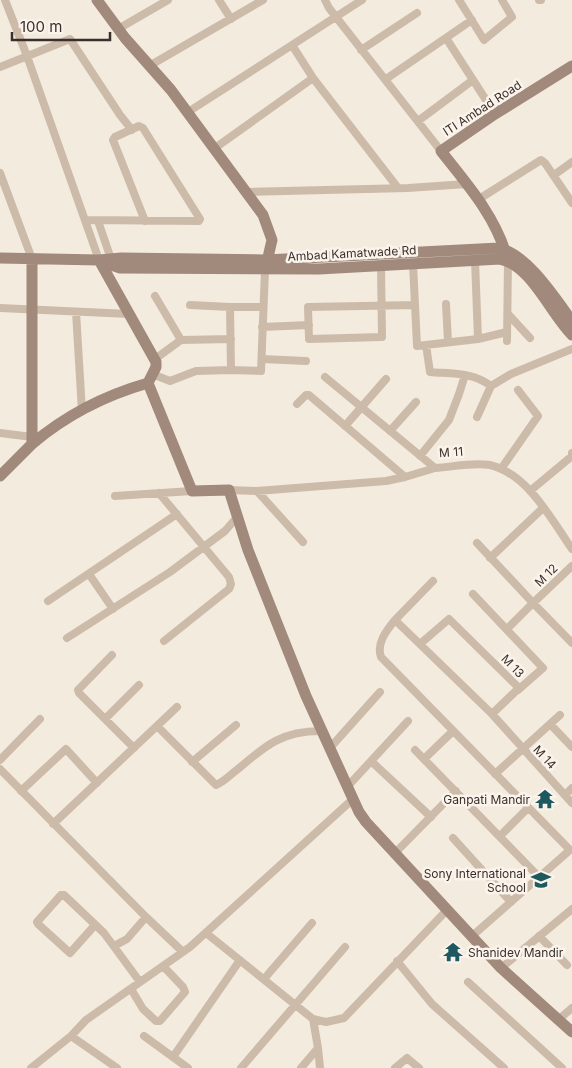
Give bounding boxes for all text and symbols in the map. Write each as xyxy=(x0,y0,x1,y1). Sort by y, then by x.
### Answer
scale bar xyxy=(12,10,110,42)
text: 100 m xyxy=(20,17,62,36)
street label: ITI Ambad Road xyxy=(440,77,524,139)
street label: Ambad Kamatwade Rd xyxy=(287,242,417,264)
street label: M 11 xyxy=(439,444,463,460)
street label: M 12 xyxy=(531,560,561,590)
street label: M 13 xyxy=(498,651,528,681)
street label: M 14 xyxy=(530,742,560,772)
temple icon: Ganpati Mandir xyxy=(534,788,556,810)
place label: Ganpati Mandir xyxy=(443,792,530,807)
place label: Sony International School xyxy=(424,866,526,895)
school or university icon: Sony International School xyxy=(530,869,552,891)
temple icon: Shanidev Mandir xyxy=(442,941,464,963)
place label: Shanidev Mandir xyxy=(468,945,564,960)

